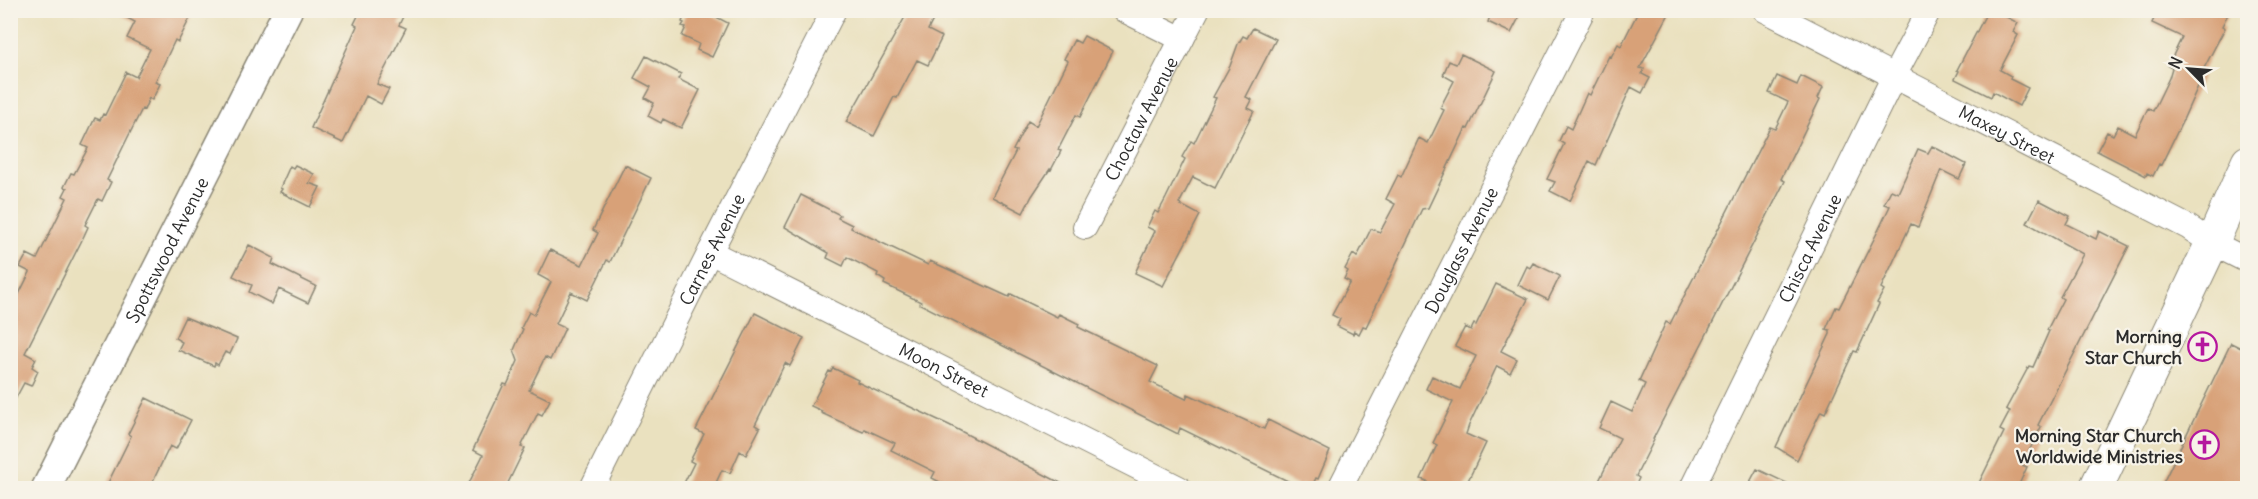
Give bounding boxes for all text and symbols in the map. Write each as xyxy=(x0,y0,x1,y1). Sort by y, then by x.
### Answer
north arrow xyxy=(2159,39,2219,99)
street label: Choctaw Avenue xyxy=(1099,53,1183,185)
text: N xyxy=(2164,53,2187,72)
street label: Maxey Street xyxy=(1955,100,2059,168)
street label: Spottswood Avenue xyxy=(120,173,213,326)
street label: Douglass Avenue xyxy=(1419,183,1503,317)
street label: Carnes Avenue xyxy=(674,190,750,309)
street label: Chisca Avenue xyxy=(1773,190,1846,307)
place label: Morning Star Church xyxy=(2085,325,2183,369)
church icon: Morning Star Church xyxy=(2187,330,2219,362)
street label: Moon Street xyxy=(895,338,993,402)
place label: Morning Star Church Worldwide Ministries xyxy=(2015,424,2184,468)
church icon: Morning Star Church Worldwide Ministries xyxy=(2188,429,2220,461)

